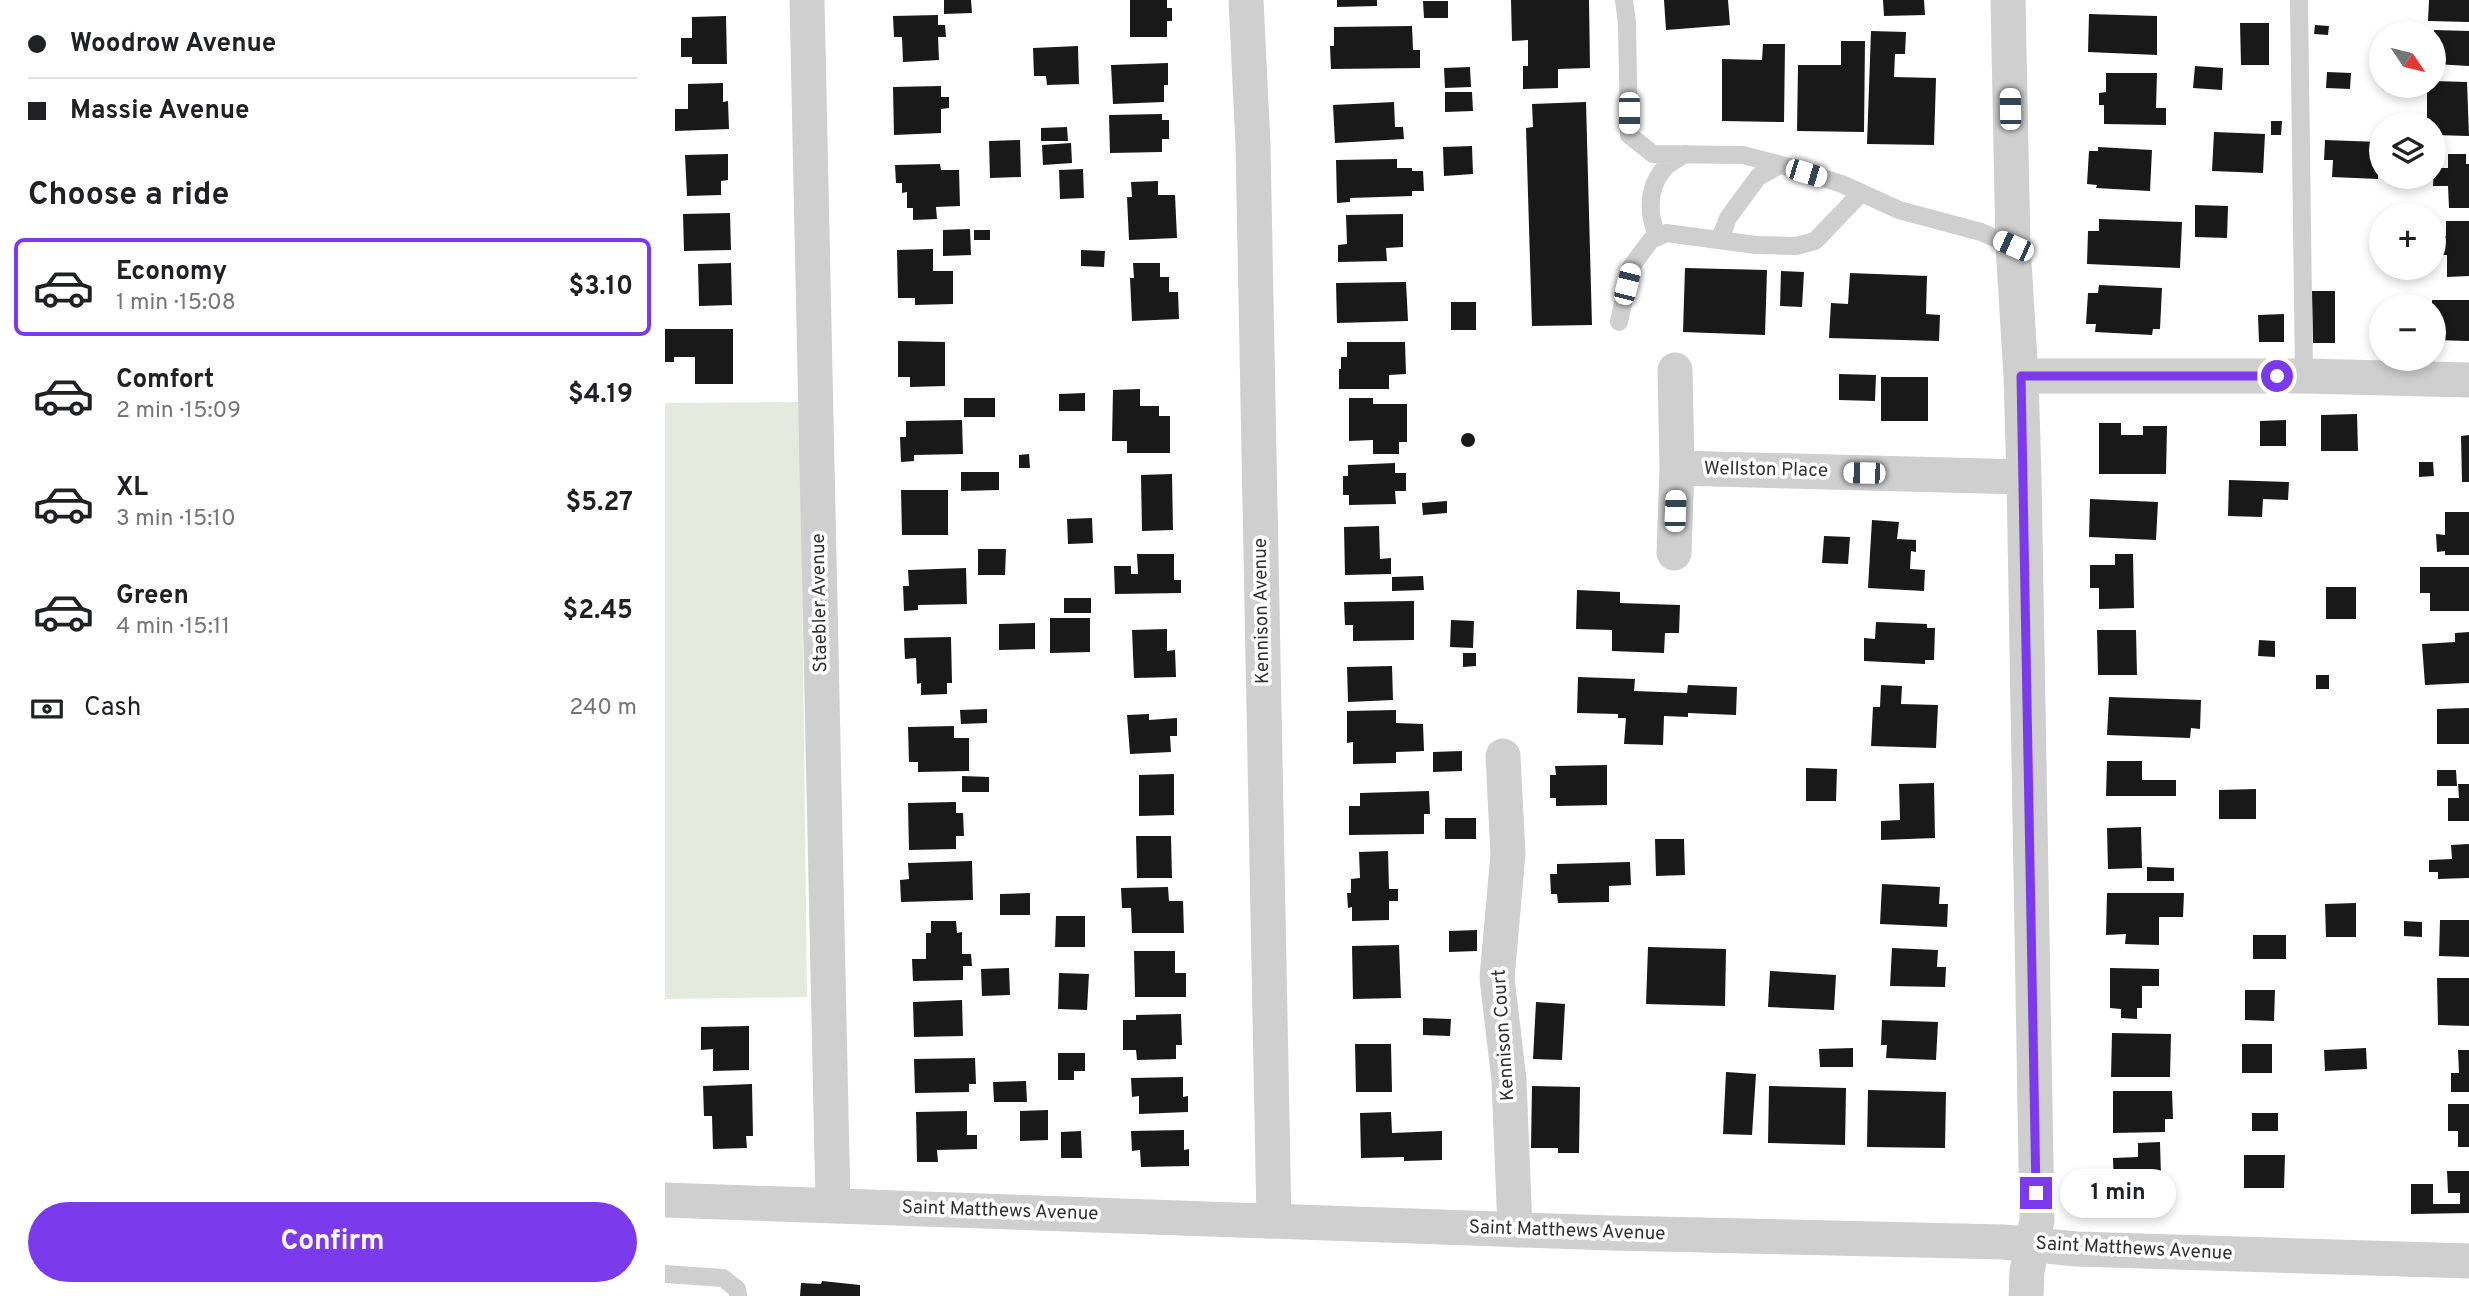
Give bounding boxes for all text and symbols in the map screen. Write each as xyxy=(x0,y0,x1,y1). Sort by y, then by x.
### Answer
north arrow xyxy=(2369,21,2447,98)
map controls xyxy=(2369,21,2446,371)
text: Woodrow Avenue xyxy=(70,28,276,61)
car xyxy=(2000,88,2021,130)
car xyxy=(1619,92,1640,134)
text: Massie Avenue xyxy=(70,95,249,128)
button: layers xyxy=(2369,112,2446,189)
car xyxy=(1783,157,1830,189)
text: Choose a ride xyxy=(28,176,229,216)
button: + xyxy=(2369,203,2446,280)
car xyxy=(1990,228,2037,264)
icon: car xyxy=(32,256,95,319)
text: Economy xyxy=(116,256,227,289)
car xyxy=(1612,261,1643,307)
text: $3.10 xyxy=(569,271,633,304)
text: 1 min · 15:08 xyxy=(116,289,236,318)
button: − xyxy=(2369,294,2446,371)
route start xyxy=(2261,360,2293,392)
icon: car xyxy=(32,364,95,427)
text: Comfort xyxy=(116,364,214,397)
text: $4.19 xyxy=(568,379,633,412)
text: 2 min · 15:09 xyxy=(116,397,241,426)
street label: Wellston Place xyxy=(1704,457,1828,483)
car xyxy=(1843,462,1886,484)
icon: car xyxy=(32,472,95,535)
text: XL xyxy=(116,472,148,505)
text: $5.27 xyxy=(566,487,633,520)
car xyxy=(1664,490,1687,532)
text: 3 min · 15:10 xyxy=(116,505,236,534)
street label: Staebler Avenue xyxy=(807,533,833,673)
street label: Kennison Avenue xyxy=(1249,538,1275,684)
icon: car xyxy=(32,580,95,643)
text: Green xyxy=(116,580,189,613)
text: $2.45 xyxy=(563,595,633,628)
text: 4 min · 15:11 xyxy=(116,613,230,642)
icon: cash xyxy=(28,690,66,728)
text: Cash xyxy=(84,692,141,725)
text: 240 m xyxy=(569,694,637,723)
street label: Kennison Court xyxy=(1487,968,1521,1102)
callout: 1 min xyxy=(2061,1168,2176,1218)
route end xyxy=(2020,1177,2052,1209)
text: 1 min xyxy=(2090,1179,2146,1208)
street label: Saint Matthews Avenue xyxy=(901,1196,1099,1226)
button: Confirm xyxy=(28,1202,637,1282)
street label: Saint Matthews Avenue xyxy=(1468,1216,1666,1246)
street label: Saint Matthews Avenue xyxy=(2035,1232,2233,1266)

